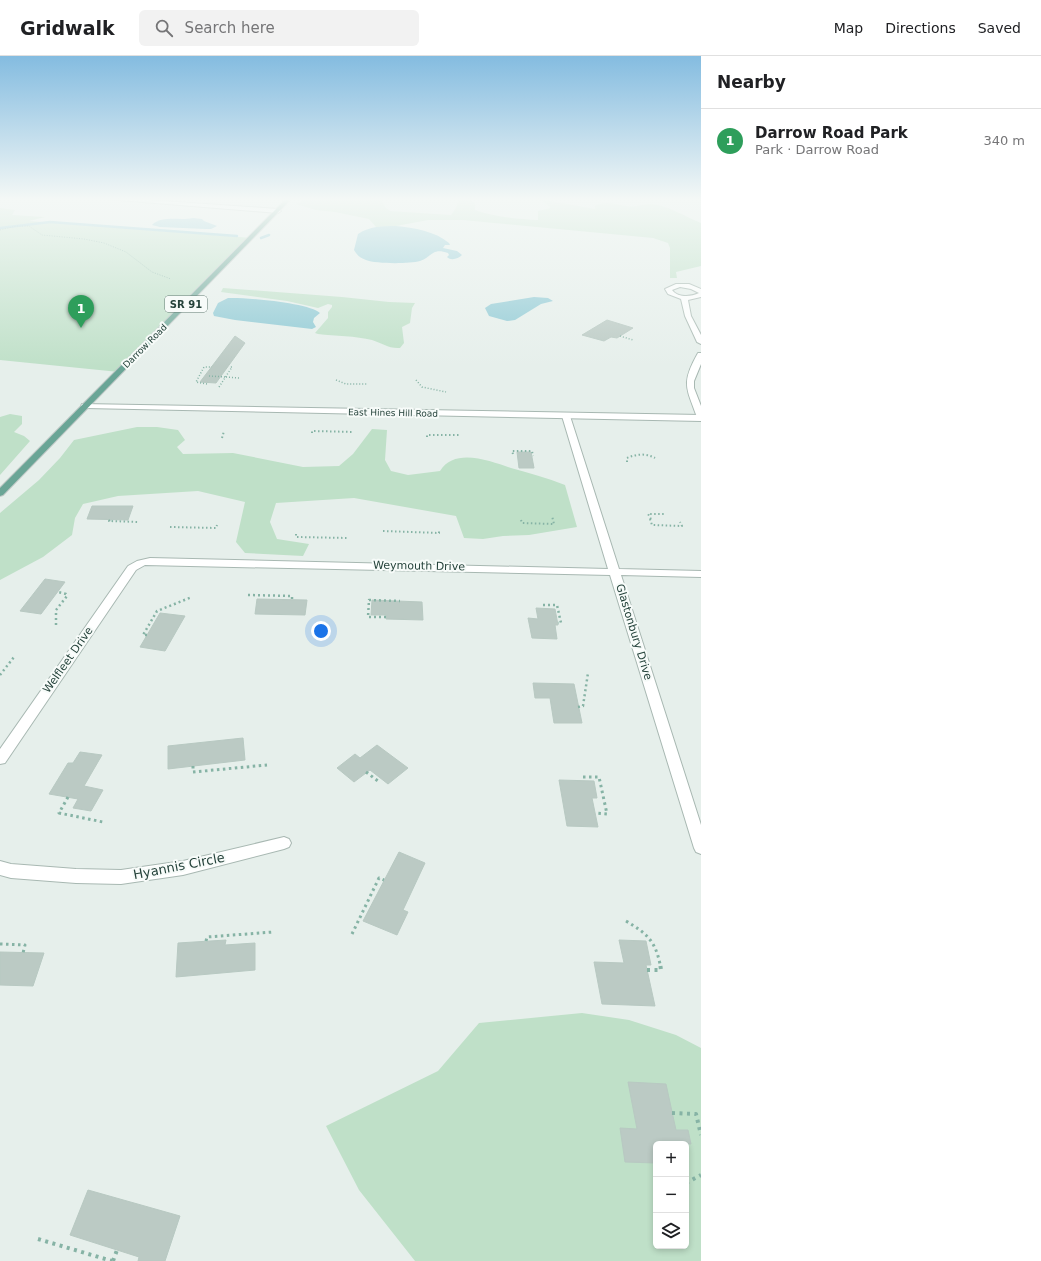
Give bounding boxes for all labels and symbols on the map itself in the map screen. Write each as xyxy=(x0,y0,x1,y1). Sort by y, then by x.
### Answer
pin: 1 xyxy=(68,295,94,328)
road number: SR 91 xyxy=(165,296,207,312)
street label: Darrow Road xyxy=(121,322,169,370)
street label: East Hines Hill Road xyxy=(348,407,438,419)
street label: Weymouth Drive xyxy=(373,559,465,573)
street label: Glastonbury Drive xyxy=(613,582,655,682)
your location xyxy=(311,621,331,641)
street label: Welfleet Drive xyxy=(40,624,96,696)
street label: Hyannis Circle xyxy=(132,850,226,882)

